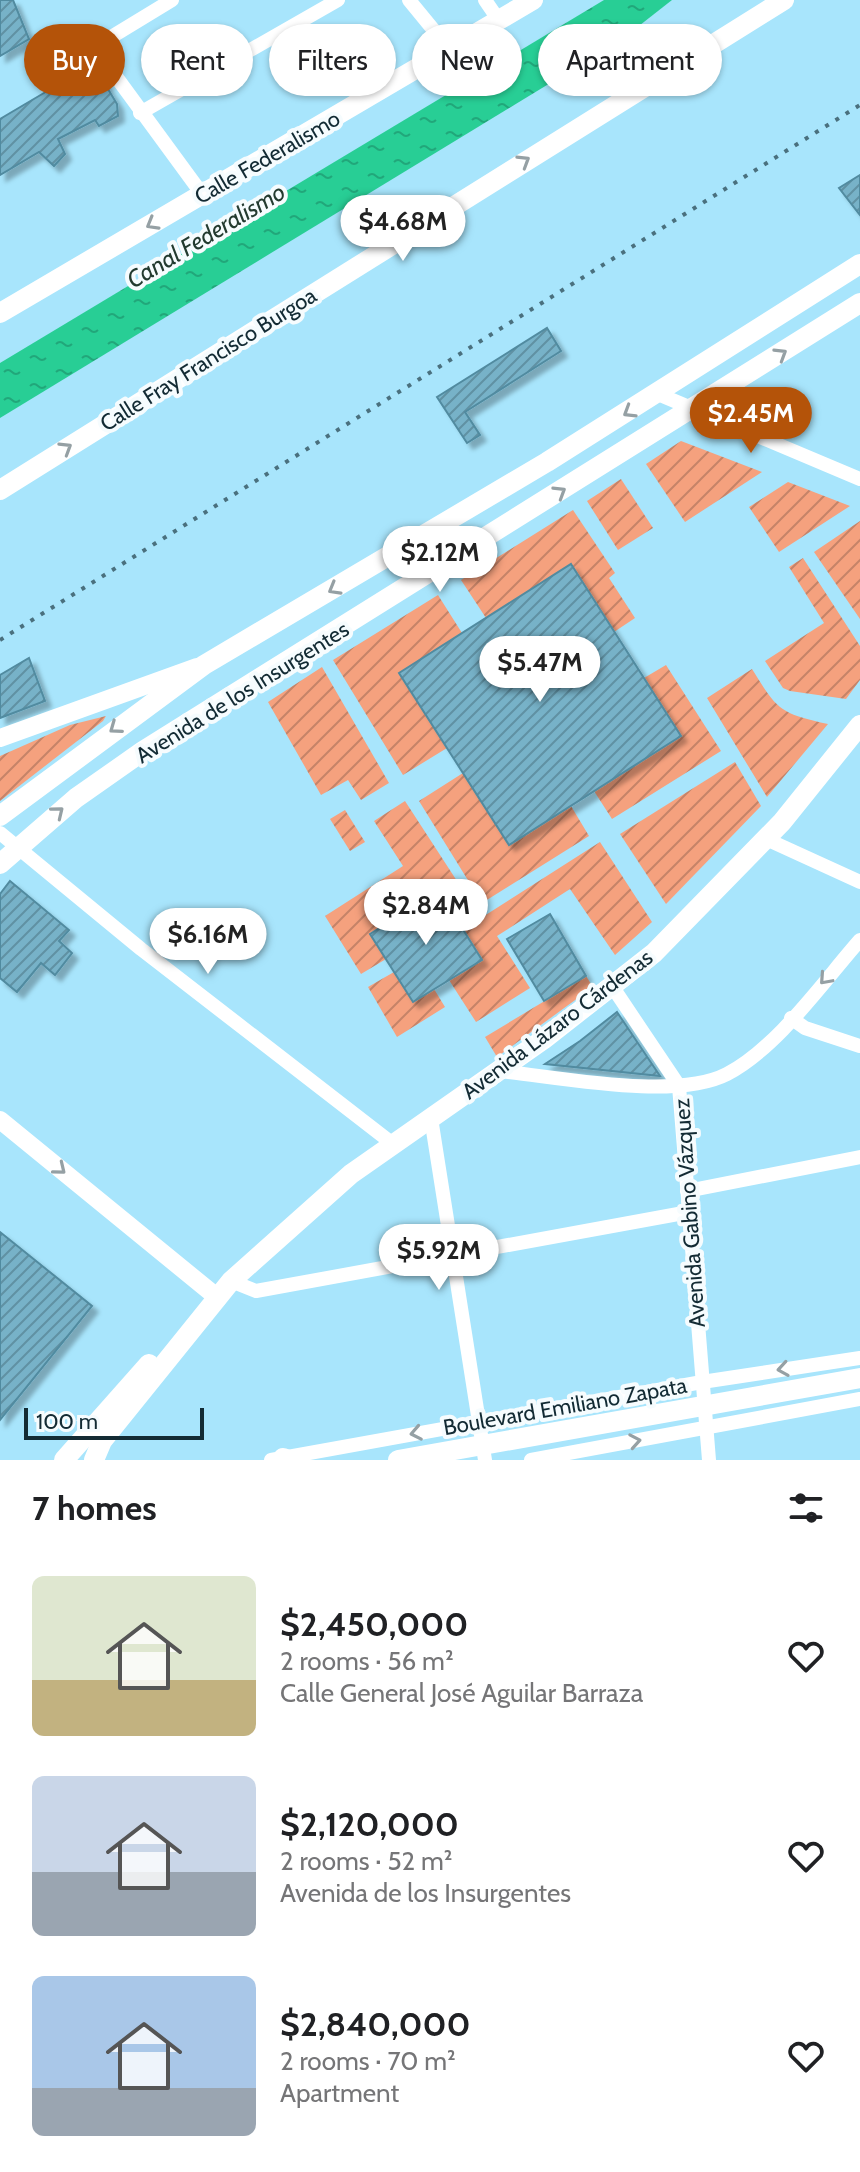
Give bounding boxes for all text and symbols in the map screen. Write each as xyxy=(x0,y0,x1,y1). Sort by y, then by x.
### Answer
chip: Buy xyxy=(24,24,125,96)
chip: Rent xyxy=(141,24,253,96)
chip: Filters xyxy=(269,24,396,96)
chip: New xyxy=(412,24,522,96)
chip: Apartment xyxy=(538,24,722,96)
street label: Calle Federalismo xyxy=(190,105,345,210)
one-way arrow xyxy=(515,156,530,171)
water label: Canal Federalismo xyxy=(121,177,290,294)
pin: $4.68M xyxy=(338,195,468,263)
text: $4.68M xyxy=(359,205,447,237)
one-way arrow xyxy=(146,214,161,230)
street label: Calle Fray Francisco Burgoa xyxy=(95,282,322,437)
one-way arrow xyxy=(772,348,787,363)
pin: $2.45M xyxy=(686,387,816,455)
text: $2.45M xyxy=(708,397,794,429)
one-way arrow xyxy=(623,402,638,417)
one-way arrow xyxy=(57,443,72,458)
one-way arrow xyxy=(552,486,566,501)
pin: $2.12M xyxy=(375,526,505,594)
text: $2.12M xyxy=(400,536,480,568)
one-way arrow xyxy=(328,579,343,595)
street label: Avenida de los Insurgentes xyxy=(131,616,354,769)
pin: $5.47M xyxy=(475,636,605,704)
text: $5.47M xyxy=(497,646,583,678)
one-way arrow xyxy=(109,718,124,733)
one-way arrow xyxy=(49,808,64,822)
pin: $2.84M xyxy=(361,879,491,947)
text: $2.84M xyxy=(382,889,470,921)
pin: $6.16M xyxy=(143,908,273,976)
text: $6.16M xyxy=(168,918,248,950)
street label: Avenida Lázaro Cárdenas xyxy=(457,944,658,1105)
one-way arrow xyxy=(821,970,835,985)
street label: Avenida Gabino Vázquez xyxy=(668,1098,711,1328)
one-way arrow xyxy=(51,1159,66,1174)
pin: $5.92M xyxy=(374,1224,504,1292)
text: $5.92M xyxy=(397,1234,481,1266)
one-way arrow xyxy=(776,1360,790,1377)
street label: Boulevard Emiliano Zapata xyxy=(441,1372,689,1441)
scale bar xyxy=(24,1404,204,1440)
text: 100 m xyxy=(36,1408,98,1435)
one-way arrow xyxy=(410,1424,424,1441)
one-way arrow xyxy=(629,1434,642,1451)
icon: filters xyxy=(784,1486,828,1530)
text: 7 homes xyxy=(32,1487,157,1529)
text: $2,450,000 xyxy=(280,1603,468,1645)
icon: home xyxy=(96,1608,192,1704)
icon: heart xyxy=(784,1634,828,1678)
text: 2 rooms · 56 m² xyxy=(280,1645,454,1677)
text: Calle General José Aguilar Barraza xyxy=(280,1677,643,1709)
text: $2,120,000 xyxy=(280,1803,459,1845)
icon: home xyxy=(96,1808,192,1904)
icon: heart xyxy=(784,1834,828,1878)
text: 2 rooms · 52 m² xyxy=(280,1845,452,1877)
text: Avenida de los Insurgentes xyxy=(280,1877,571,1909)
text: $2,840,000 xyxy=(280,2003,470,2045)
icon: home xyxy=(96,2008,192,2104)
icon: heart xyxy=(784,2034,828,2078)
text: 2 rooms · 70 m² xyxy=(280,2045,456,2077)
text: Apartment xyxy=(280,2077,399,2109)

